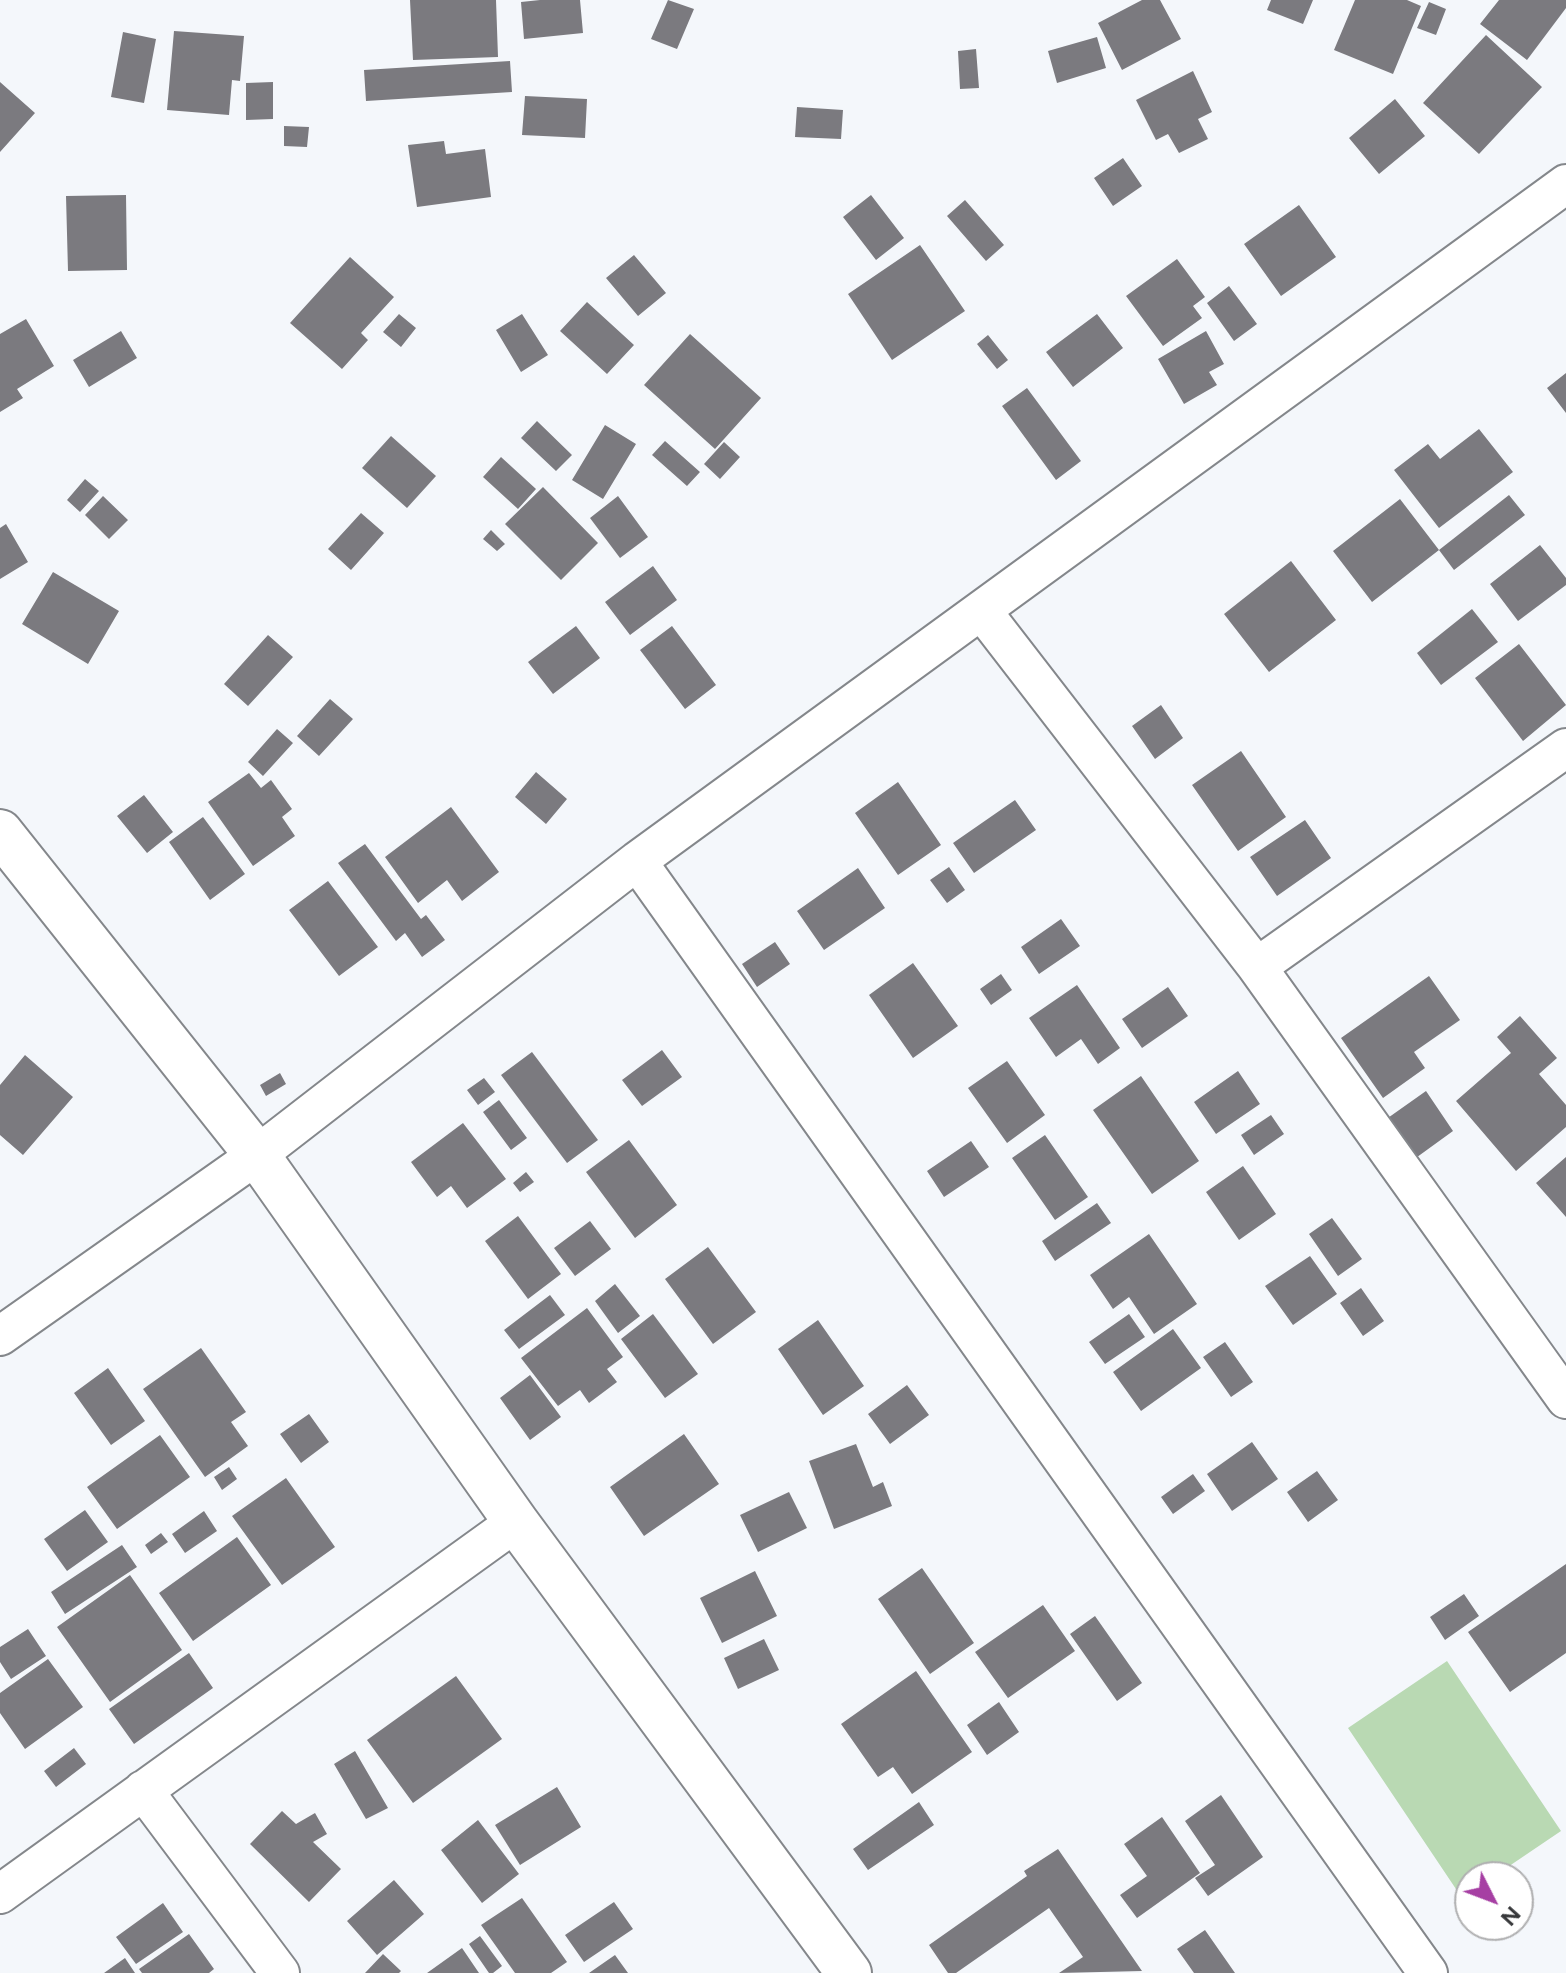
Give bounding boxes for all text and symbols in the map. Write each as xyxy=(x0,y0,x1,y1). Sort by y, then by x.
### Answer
north arrow xyxy=(1454,1861,1534,1941)
text: N xyxy=(1495,1901,1526,1931)

